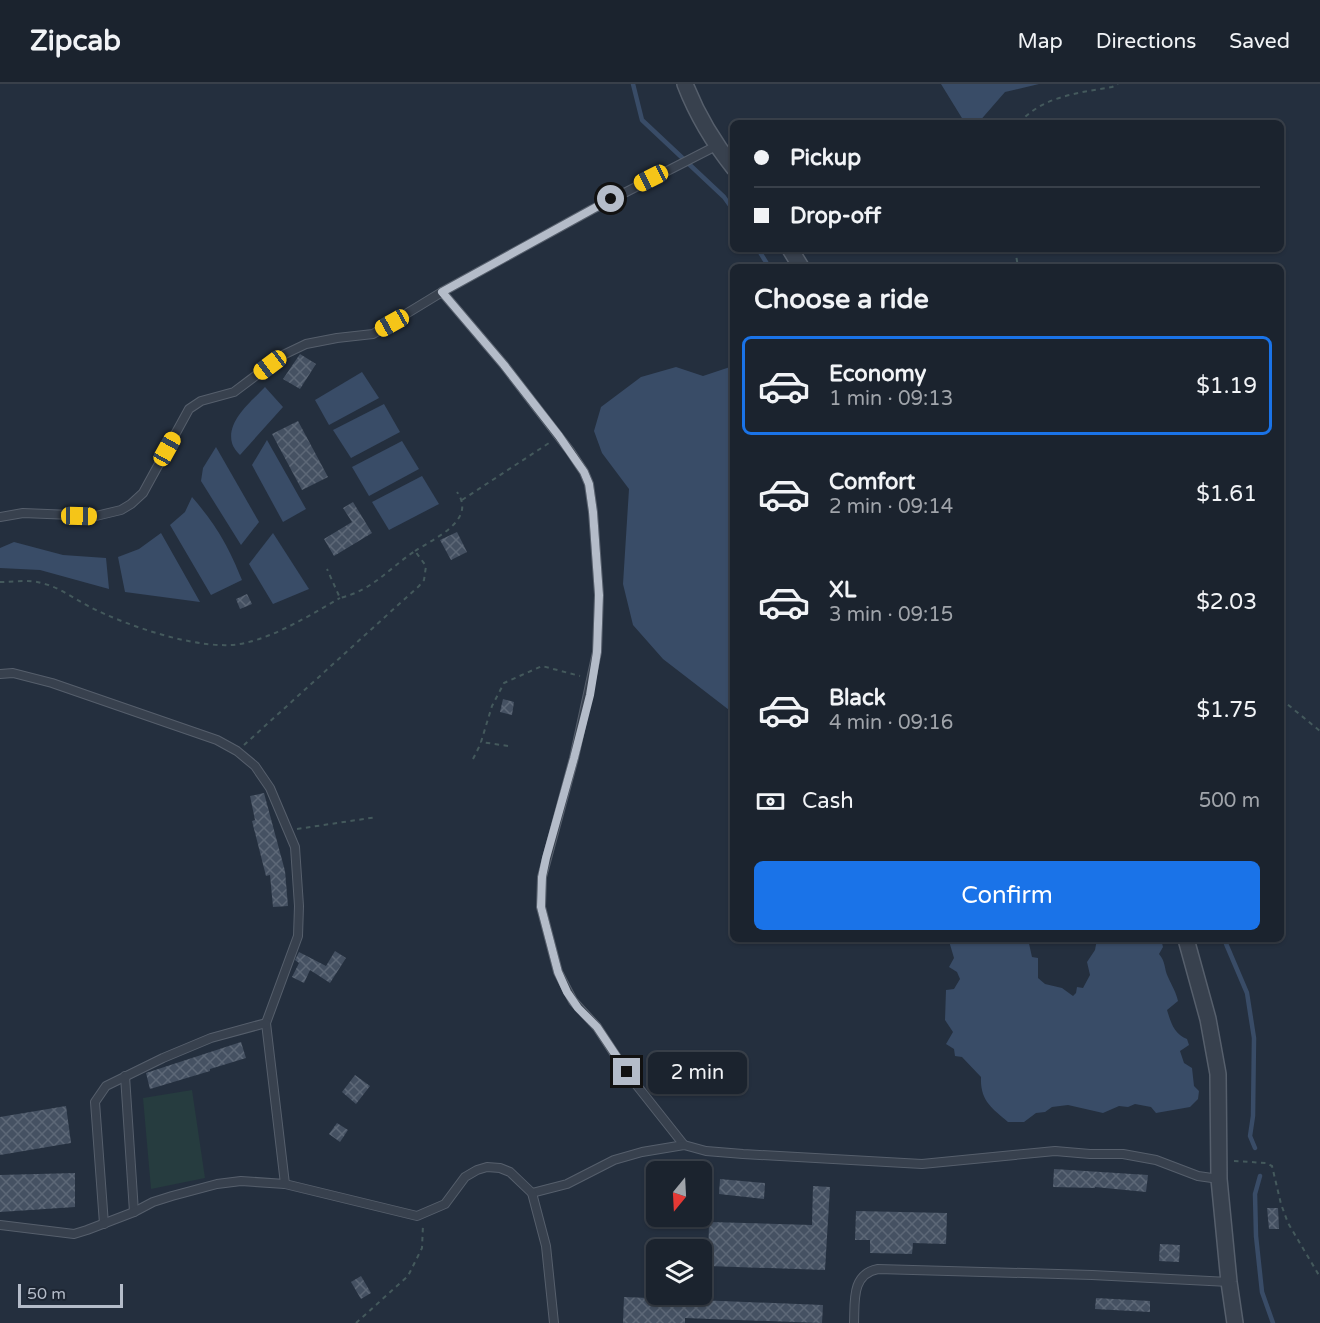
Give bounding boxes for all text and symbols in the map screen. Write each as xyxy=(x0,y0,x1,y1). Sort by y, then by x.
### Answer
text: Zipcab xyxy=(30,24,121,58)
text: Map xyxy=(1017,29,1063,54)
text: Directions xyxy=(1096,29,1196,54)
text: Saved xyxy=(1229,29,1290,54)
text: Pickup xyxy=(790,145,861,171)
car xyxy=(631,162,671,194)
route start xyxy=(597,185,624,212)
text: Drop-off xyxy=(790,203,881,229)
text: Choose a ride xyxy=(754,283,929,316)
car xyxy=(372,306,412,340)
car xyxy=(250,347,290,383)
icon: car xyxy=(757,359,811,413)
text: Economy xyxy=(829,361,926,387)
text: $1.19 xyxy=(1196,373,1257,399)
text: 1 min · 09:13 xyxy=(829,387,953,411)
car xyxy=(150,429,184,469)
icon: car xyxy=(757,467,811,521)
text: Comfort xyxy=(829,469,915,495)
text: $1.61 xyxy=(1196,481,1257,507)
text: 2 min · 09:14 xyxy=(829,495,953,519)
car xyxy=(61,507,97,525)
icon: car xyxy=(757,575,811,629)
text: XL xyxy=(829,577,856,603)
text: $2.03 xyxy=(1196,589,1257,615)
text: 3 min · 09:15 xyxy=(829,603,953,627)
icon: car xyxy=(757,683,811,737)
text: Black xyxy=(829,685,886,711)
text: $1.75 xyxy=(1196,697,1257,723)
text: 4 min · 09:16 xyxy=(829,711,953,735)
icon: cash xyxy=(754,785,787,818)
text: Cash xyxy=(802,788,854,814)
text: 500 m xyxy=(1199,789,1260,813)
button: Confirm xyxy=(754,861,1260,930)
callout: 2 min xyxy=(648,1051,747,1093)
route end xyxy=(613,1058,640,1085)
text: 2 min xyxy=(671,1061,724,1085)
north arrow xyxy=(646,1161,712,1227)
map controls xyxy=(646,1161,712,1305)
button: layers xyxy=(646,1239,712,1305)
scale bar xyxy=(18,1281,123,1308)
text: 50 m xyxy=(27,1284,66,1304)

